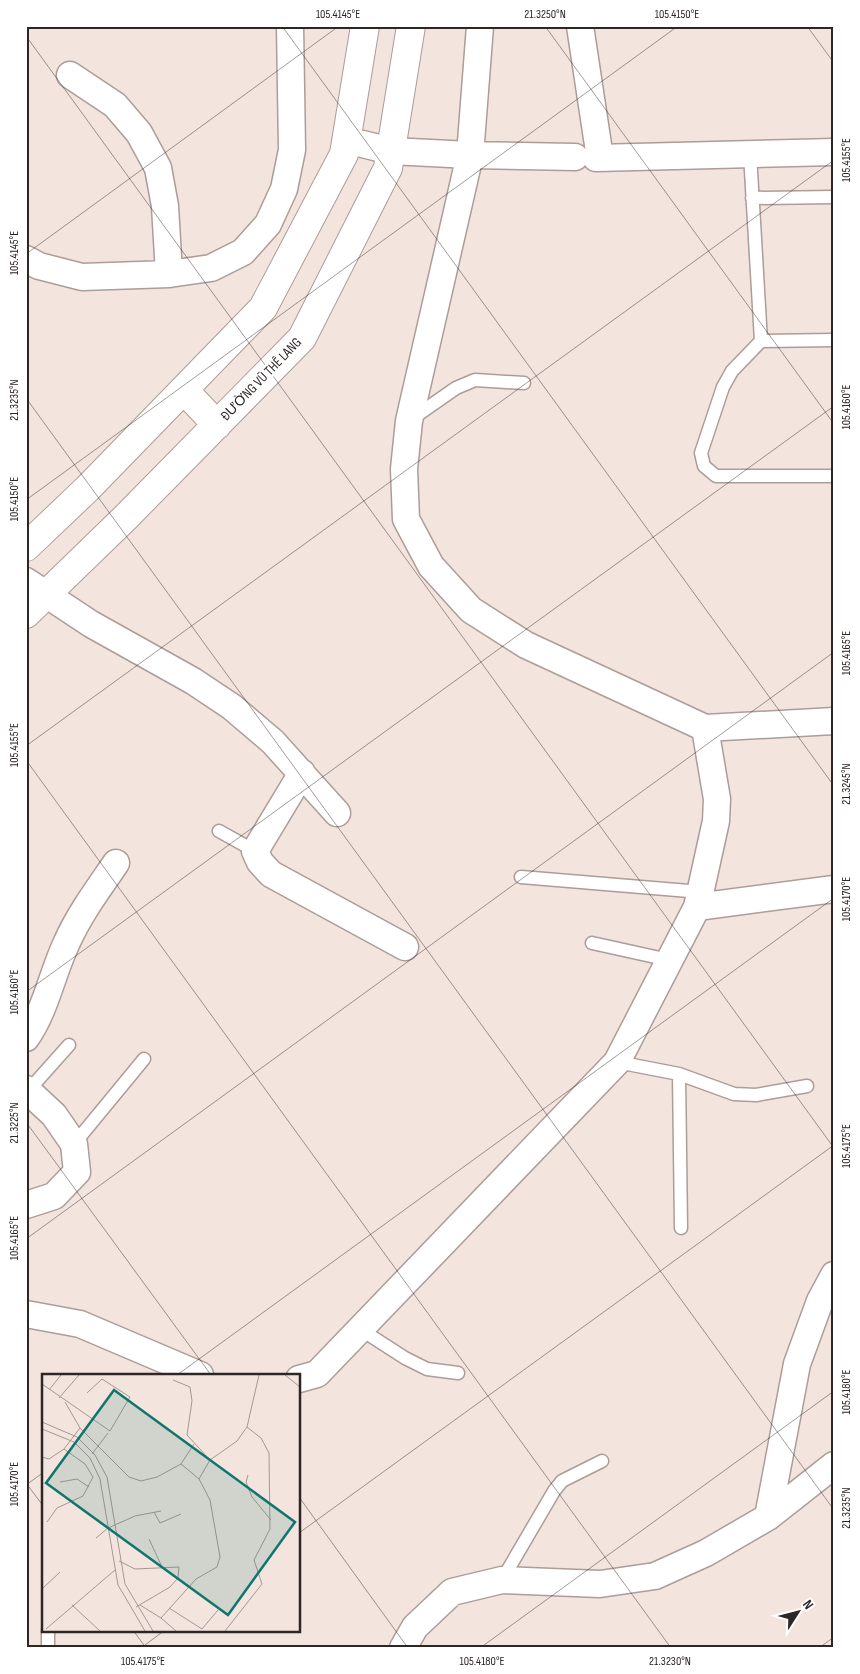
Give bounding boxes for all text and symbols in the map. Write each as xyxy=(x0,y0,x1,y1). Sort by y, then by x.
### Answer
text: 105.4145°E xyxy=(316,7,360,22)
text: 21.3250°N xyxy=(524,7,566,22)
text: 105.4150°E xyxy=(655,7,699,22)
text: 105.4155°E xyxy=(839,138,854,182)
text: 105.4145°E xyxy=(7,231,22,275)
street label: ĐƯỜNG VŨ THÊ LANG xyxy=(217,334,305,424)
text: 21.3235°N xyxy=(7,379,22,421)
text: 105.4160°E xyxy=(839,384,854,429)
text: 105.4150°E xyxy=(7,477,22,521)
text: 105.4165°E xyxy=(839,631,854,675)
text: 105.4155°E xyxy=(7,723,22,767)
text: 21.3245°N xyxy=(839,763,854,805)
text: 105.4170°E xyxy=(839,877,854,921)
text: 105.4160°E xyxy=(7,969,22,1014)
text: 21.3225°N xyxy=(7,1102,22,1144)
text: 105.4175°E xyxy=(839,1124,854,1168)
text: 105.4165°E xyxy=(7,1216,22,1260)
text: 105.4180°E xyxy=(839,1369,854,1414)
inset map xyxy=(42,1374,300,1632)
text: 105.4170°E xyxy=(7,1462,22,1506)
text: 21.3235°N xyxy=(839,1487,854,1529)
north arrow xyxy=(772,1586,822,1636)
text: N xyxy=(799,1597,817,1613)
text: 105.4175°E xyxy=(121,1654,165,1669)
text: 105.4180°E xyxy=(460,1654,505,1669)
text: 21.3230°N xyxy=(649,1654,691,1669)

